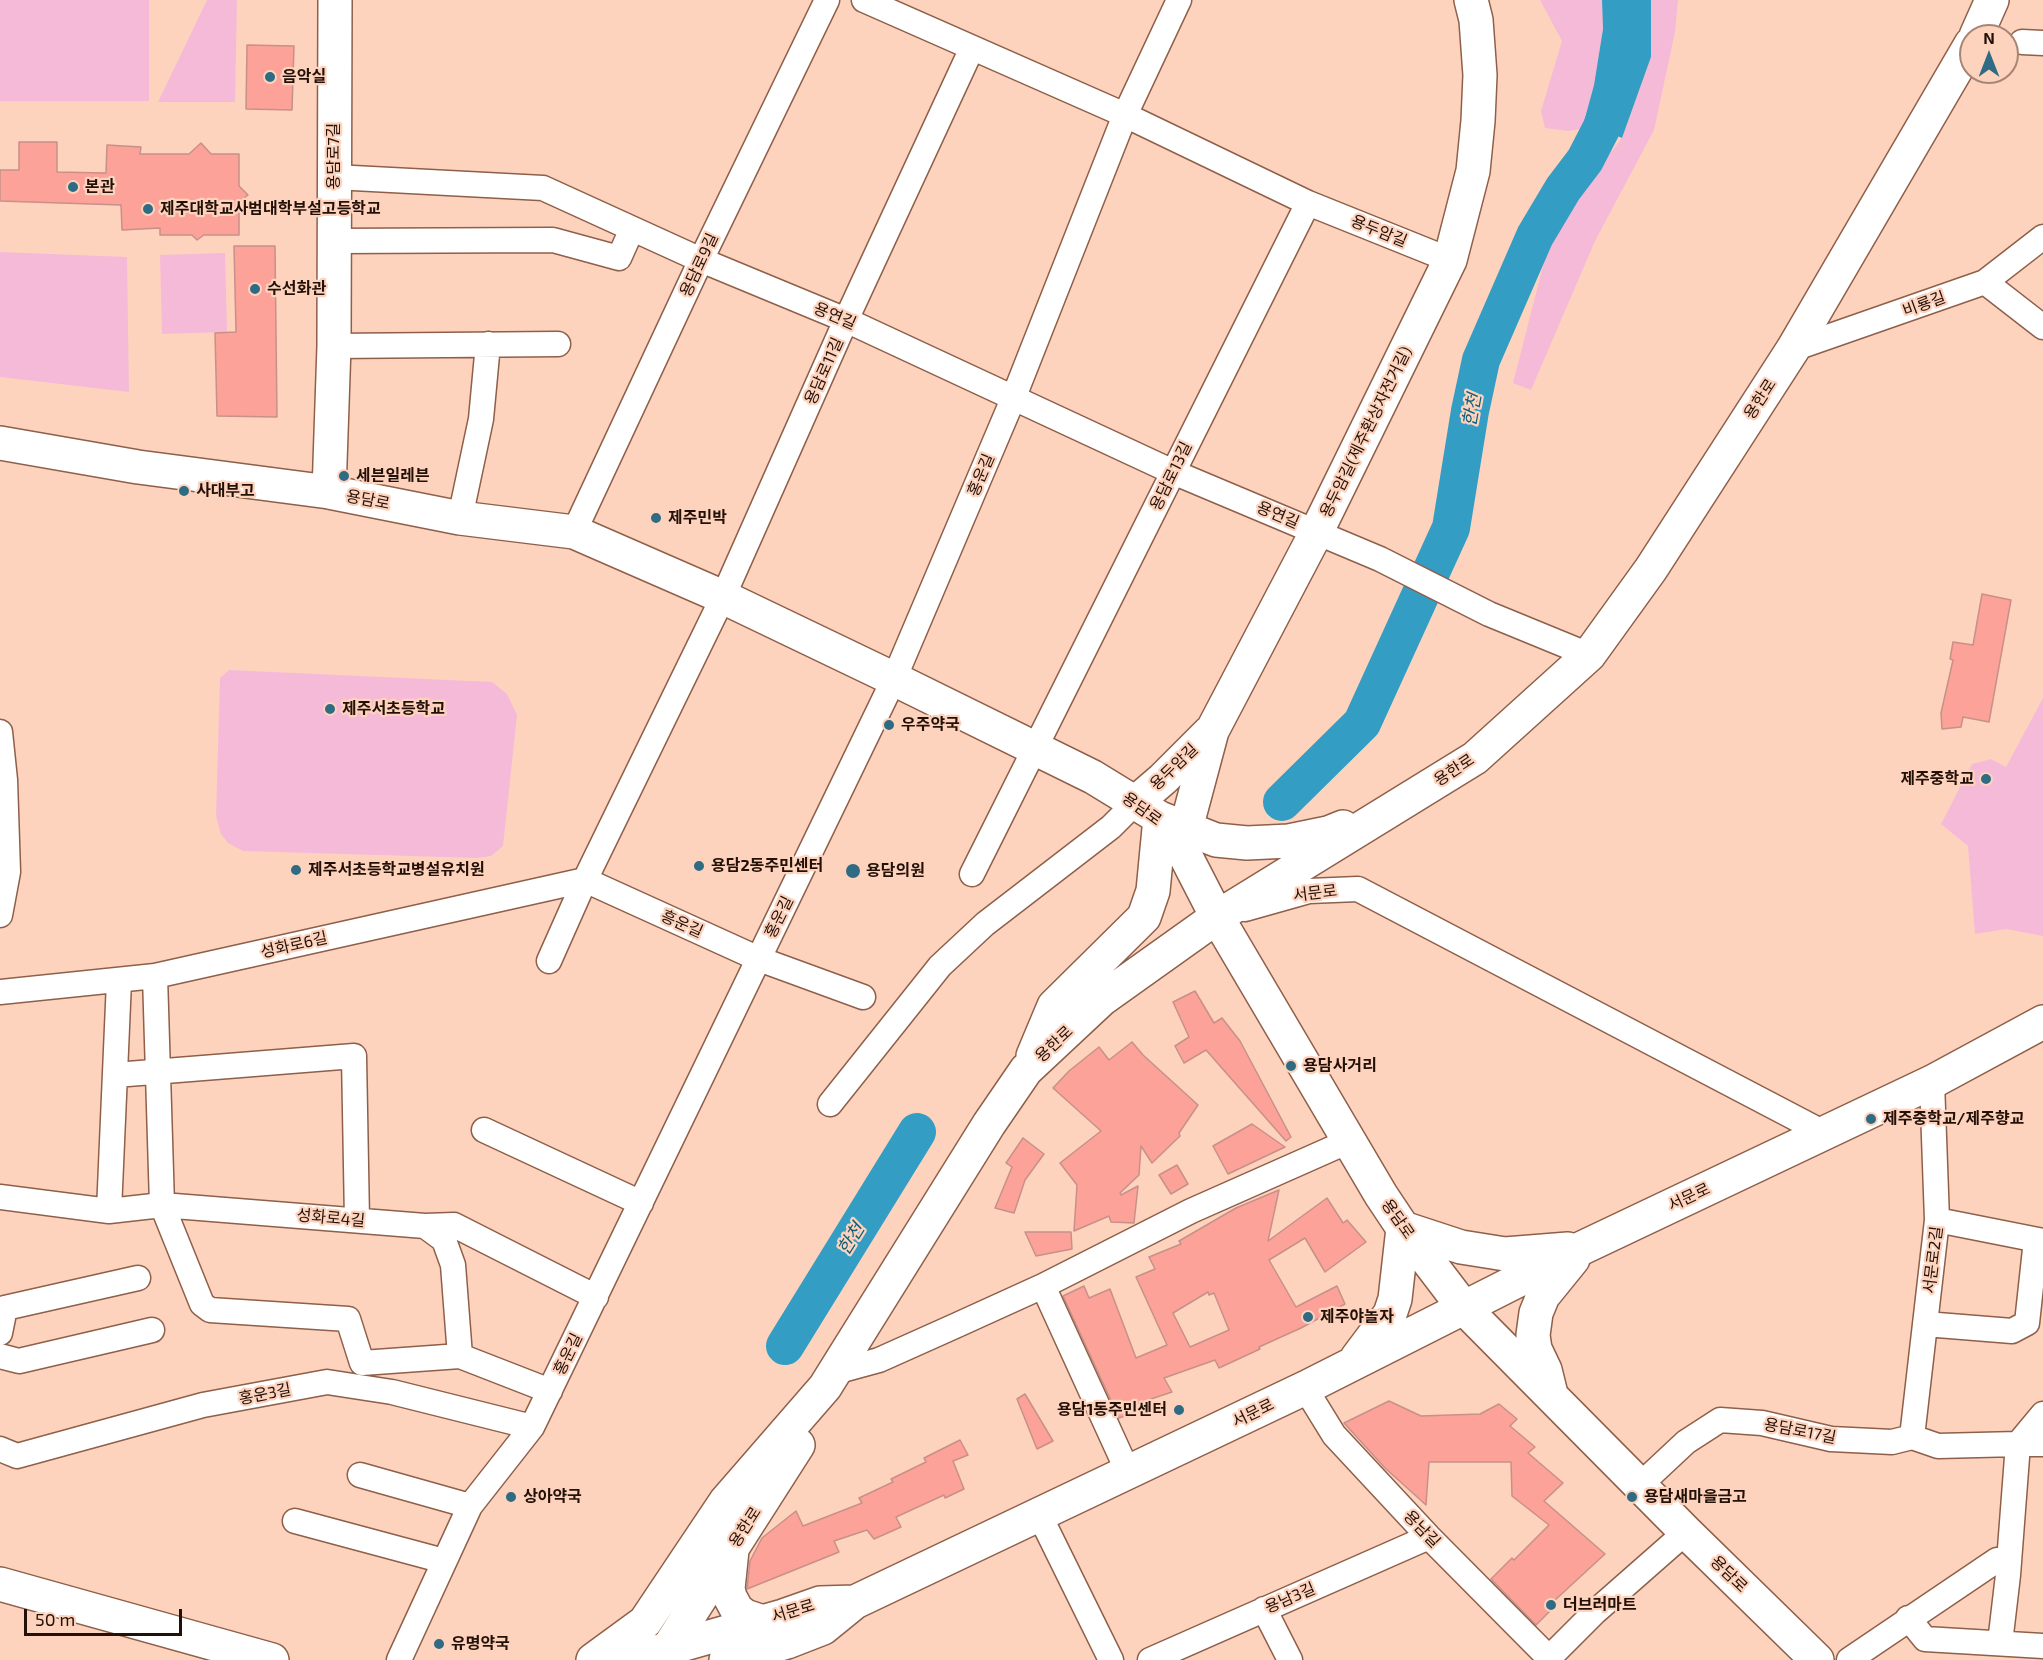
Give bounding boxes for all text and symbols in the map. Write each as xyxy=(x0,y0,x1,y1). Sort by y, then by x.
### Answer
north arrow xyxy=(1959,24,2019,84)
text: N xyxy=(1983,28,1995,47)
place label: 음악실 xyxy=(282,67,326,87)
marker: 음악실 xyxy=(263,70,277,84)
street label: 용담로7길 xyxy=(324,122,344,190)
place label: 본관 xyxy=(85,177,114,197)
marker: 본관 xyxy=(66,180,80,194)
place label: 제주대학교사범대학부설고등학교 xyxy=(160,199,381,219)
marker: 제주대학교사범대학부설고등학교 xyxy=(141,202,155,216)
street label: 용두암길 xyxy=(1348,211,1410,251)
street label: 용담로9길 xyxy=(676,230,722,300)
place label: 수선화관 xyxy=(267,279,326,299)
marker: 수선화관 xyxy=(248,282,262,296)
street label: 비룡길 xyxy=(1900,287,1948,321)
street label: 용연길 xyxy=(811,299,859,333)
street label: 용담로11길 xyxy=(801,334,847,408)
street label: 용두암길(제주환상자전거길) xyxy=(1316,343,1416,521)
street label: 용한로 xyxy=(1740,375,1780,423)
water label: 한천 xyxy=(1458,392,1486,428)
street label: 용담로13길 xyxy=(1146,438,1196,514)
street label: 홍운길 xyxy=(964,451,998,499)
place label: 세븐일레븐 xyxy=(356,466,430,486)
marker: 세븐일레븐 xyxy=(337,469,351,483)
place label: 사대부고 xyxy=(196,481,255,501)
marker: 사대부고 xyxy=(177,484,191,498)
street label: 용담로 xyxy=(344,486,392,514)
street label: 용연길 xyxy=(1254,498,1302,532)
place label: 제주민박 xyxy=(668,508,727,528)
marker: 제주민박 xyxy=(649,511,663,525)
place label: 제주서초등학교 xyxy=(342,699,445,719)
marker: 제주서초등학교 xyxy=(323,702,337,716)
place label: 우주약국 xyxy=(901,715,960,735)
marker: 우주약국 xyxy=(882,718,896,732)
street label: 용두암길 xyxy=(1146,740,1202,794)
street label: 용한로 xyxy=(1430,750,1478,790)
place label: 제주중학교 xyxy=(1900,769,1974,789)
marker: 제주중학교 xyxy=(1979,772,1993,786)
street label: 용담로 xyxy=(1118,788,1166,830)
place label: 용담2동주민센터 xyxy=(711,856,823,876)
marker: 용담2동주민센터 xyxy=(692,859,706,873)
place label: 제주서초등학교병설유치원 xyxy=(308,860,485,880)
place label: 용담의원 xyxy=(866,861,925,881)
marker: 용담의원 xyxy=(844,862,862,880)
marker: 제주서초등학교병설유치원 xyxy=(289,863,303,877)
street label: 서문로 xyxy=(1292,881,1338,905)
street label: 홍운길 xyxy=(761,893,797,941)
street label: 흥운길 xyxy=(658,906,706,942)
street label: 성화로6길 xyxy=(259,928,329,962)
street label: 용한로 xyxy=(1031,1022,1077,1066)
place label: 용담사거리 xyxy=(1303,1056,1377,1076)
marker: 용담사거리 xyxy=(1284,1059,1298,1073)
place label: 제주중학교/제주향교 xyxy=(1883,1109,2024,1129)
marker: 제주중학교/제주향교 xyxy=(1864,1112,1878,1126)
street label: 서문로 xyxy=(1665,1179,1713,1215)
street label: 용담로 xyxy=(1377,1195,1419,1243)
street label: 성화로4길 xyxy=(296,1205,366,1231)
water label: 한천 xyxy=(833,1219,869,1259)
street label: 서문로2길 xyxy=(1919,1225,1947,1295)
place label: 제주야놀자 xyxy=(1320,1307,1394,1327)
marker: 제주야놀자 xyxy=(1301,1310,1315,1324)
street label: 홍운길 xyxy=(550,1330,586,1378)
street label: 홍운3길 xyxy=(237,1380,293,1408)
street label: 서문로 xyxy=(1229,1395,1277,1431)
place label: 용담1동주민센터 xyxy=(1057,1400,1167,1420)
marker: 용담1동주민센터 xyxy=(1172,1403,1186,1417)
street label: 용담로17길 xyxy=(1762,1415,1838,1447)
place label: 상아약국 xyxy=(523,1487,582,1507)
place label: 용담새마을금고 xyxy=(1644,1487,1747,1507)
marker: 상아약국 xyxy=(504,1490,518,1504)
marker: 용담새마을금고 xyxy=(1625,1490,1639,1504)
street label: 용한로 xyxy=(725,1503,765,1551)
street label: 용남길 xyxy=(1400,1506,1444,1552)
street label: 용담로 xyxy=(1706,1552,1752,1596)
street label: 용남3길 xyxy=(1262,1579,1318,1617)
street label: 서문로 xyxy=(769,1595,817,1627)
place label: 더브러마트 xyxy=(1563,1595,1637,1615)
scale bar xyxy=(27,1597,184,1635)
marker: 더브러마트 xyxy=(1544,1598,1558,1612)
text: 50 m xyxy=(35,1608,75,1630)
place label: 유명약국 xyxy=(451,1634,510,1654)
marker: 유명약국 xyxy=(432,1637,446,1651)

